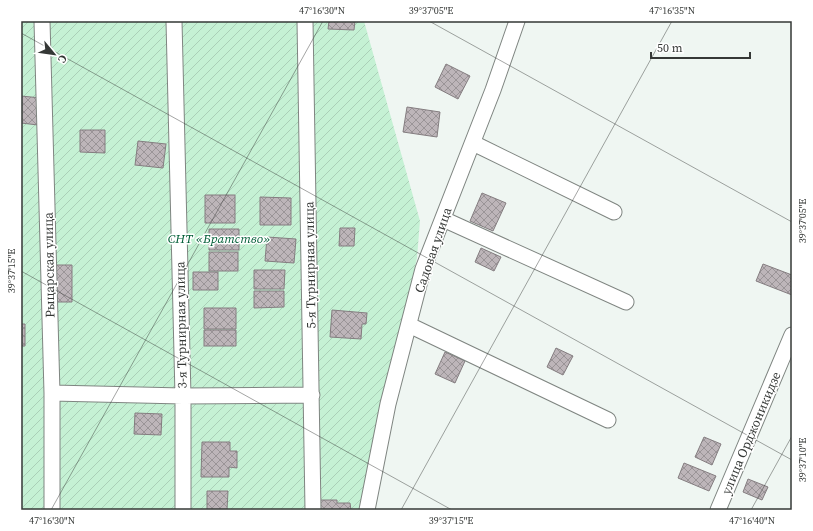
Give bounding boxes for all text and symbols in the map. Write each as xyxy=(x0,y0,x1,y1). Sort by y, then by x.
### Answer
text: 47°16'30"N xyxy=(299,4,345,17)
text: 39°37'05"E xyxy=(409,4,453,17)
text: 47°16'35"N xyxy=(649,4,695,17)
north arrow xyxy=(34,34,74,74)
scale bar xyxy=(651,34,750,60)
text: 50 m xyxy=(657,40,683,56)
text: С xyxy=(54,52,71,65)
text: 39°37'05"E xyxy=(796,199,809,243)
street label: 5-я Турнирная улица xyxy=(300,201,320,329)
street label: Садовая улица xyxy=(410,205,456,295)
street label: Рыцарская улица xyxy=(40,212,58,318)
park label: СНТ «Братство» xyxy=(168,230,270,247)
text: 39°37'15"E xyxy=(5,249,18,293)
street label: 3-я Турнирная улица xyxy=(171,261,191,389)
street label: улица Орджоникидзе xyxy=(717,369,785,497)
text: 39°37'10"E xyxy=(796,438,809,482)
text: 47°16'30"N xyxy=(29,514,75,527)
text: 39°37'15"E xyxy=(429,514,473,527)
text: 47°16'40"N xyxy=(729,514,775,527)

